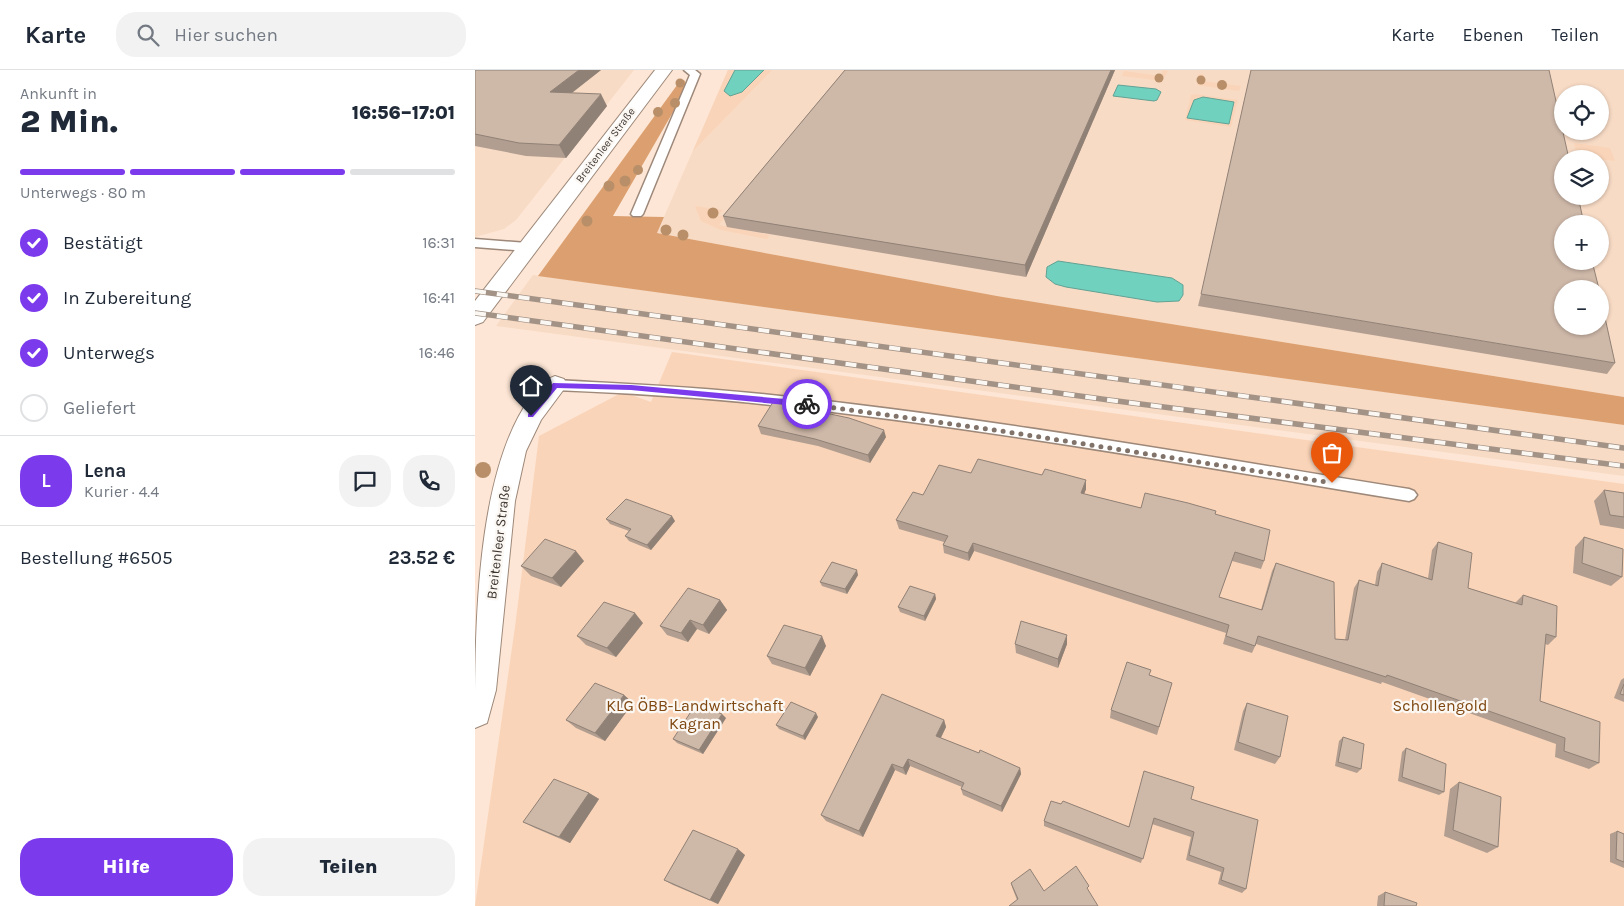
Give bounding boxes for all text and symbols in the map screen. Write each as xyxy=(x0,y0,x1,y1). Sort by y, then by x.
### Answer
search box xyxy=(116,12,466,57)
text: Karte xyxy=(25,21,86,49)
icon: search xyxy=(134,21,162,49)
text: Hier suchen xyxy=(174,24,278,46)
text: Karte xyxy=(1391,24,1435,46)
text: Ebenen xyxy=(1463,24,1524,46)
text: Teilen xyxy=(1552,24,1599,46)
text: Ankunft in xyxy=(20,84,97,103)
map controls xyxy=(1554,85,1609,335)
button: locate xyxy=(1554,85,1609,140)
text: 16:56–17:01 xyxy=(352,102,455,124)
text: 2 Min. xyxy=(20,103,118,140)
street label: Breitenleer Straße xyxy=(573,105,638,185)
button: layers xyxy=(1554,150,1609,205)
text: Unterwegs · 80 m xyxy=(20,183,146,202)
button: + xyxy=(1554,215,1609,270)
icon: check xyxy=(20,229,48,257)
text: Bestätigt xyxy=(63,232,143,254)
text: 16:31 xyxy=(422,233,455,252)
button: − xyxy=(1554,280,1609,335)
icon: check xyxy=(20,284,48,312)
text: In Zubereitung xyxy=(63,287,191,309)
text: 16:41 xyxy=(423,288,455,307)
icon: check xyxy=(20,339,48,367)
text: Unterwegs xyxy=(63,342,155,364)
text: 16:46 xyxy=(419,343,455,362)
pin xyxy=(510,365,552,416)
icon: home xyxy=(517,372,545,400)
courier xyxy=(782,379,832,429)
icon: bike xyxy=(793,390,821,418)
text: Geliefert xyxy=(63,397,136,419)
pin xyxy=(1311,432,1353,483)
icon: bag xyxy=(1318,439,1346,467)
button: chat xyxy=(339,455,391,507)
button: phone xyxy=(403,455,455,507)
text: Lena xyxy=(84,460,126,482)
text: L xyxy=(41,470,51,492)
text: Kurier · 4.4 xyxy=(84,482,159,501)
street label: Breitenleer Straße xyxy=(483,484,514,600)
text: Bestellung #6505 xyxy=(20,547,173,569)
text: 23.52 € xyxy=(388,547,455,569)
park label: KLG ÖBB-Landwirtschaft Kagran xyxy=(606,696,784,733)
park label: Schollengold xyxy=(1393,696,1487,715)
button: Hilfe xyxy=(20,838,233,896)
button: Teilen xyxy=(243,838,455,896)

